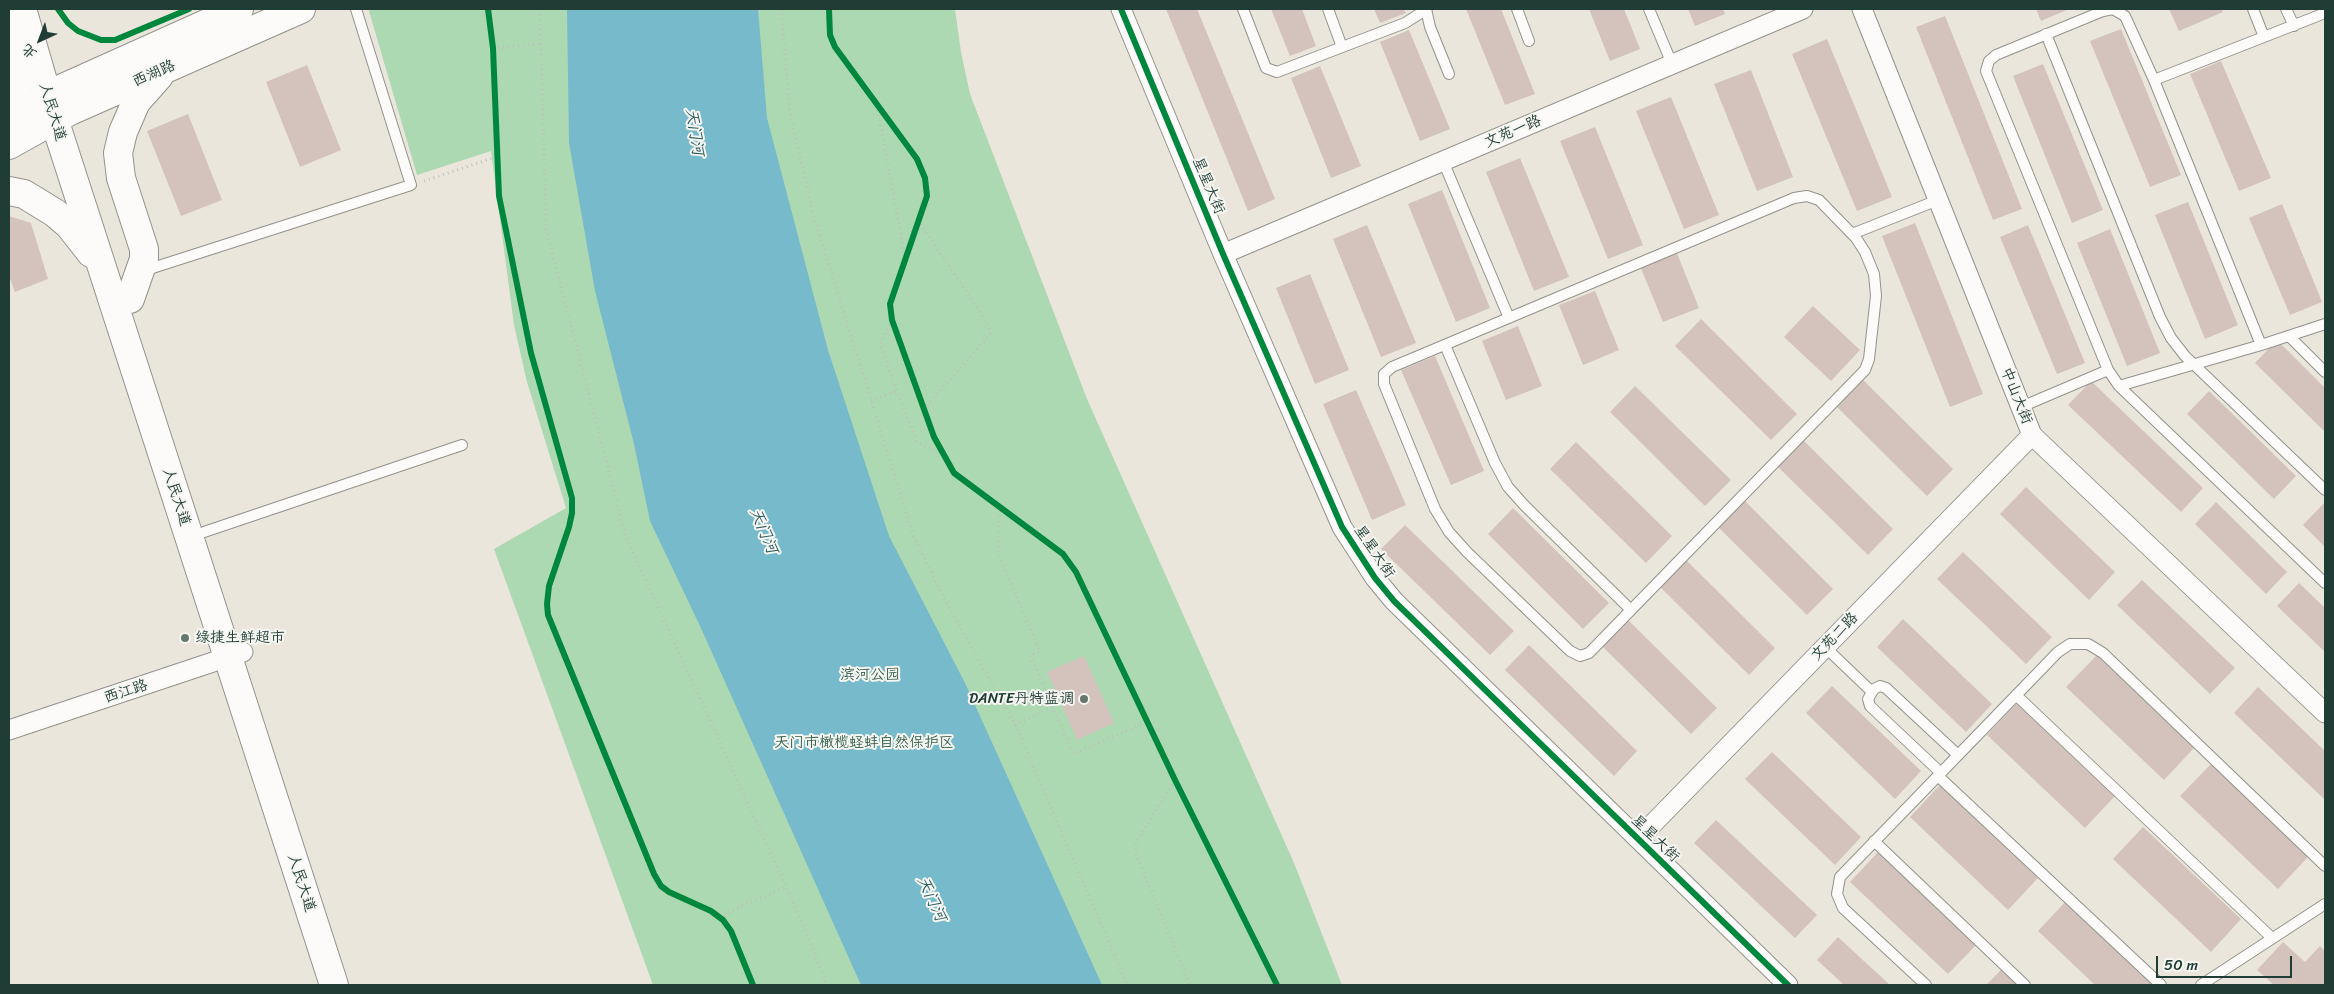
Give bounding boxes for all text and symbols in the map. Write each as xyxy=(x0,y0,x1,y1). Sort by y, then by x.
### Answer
north arrow xyxy=(15,15,65,65)
text: 北 xyxy=(16,37,43,65)
street label: 西湖路 xyxy=(130,57,178,91)
street label: 人民大道 xyxy=(35,81,69,143)
water label: 天门河 xyxy=(681,107,707,157)
street label: 文苑一路 xyxy=(1482,112,1544,152)
street label: 星星大街 xyxy=(1188,155,1228,217)
street label: 中山大街 xyxy=(1996,365,2036,427)
street label: 人民大道 xyxy=(158,466,194,528)
water label: 天门河 xyxy=(745,505,781,557)
street label: 星星大街 xyxy=(1350,522,1398,582)
street label: 文苑二路 xyxy=(1808,609,1862,665)
place label: 绿捷生鲜超市 xyxy=(195,629,285,647)
marker: 绿捷生鲜超市 xyxy=(179,632,191,644)
park label: 滨河公园 xyxy=(840,666,900,684)
street label: 西江路 xyxy=(102,676,150,708)
place label: DANTE丹特蓝调 xyxy=(969,690,1074,708)
marker: DANTE丹特蓝调 xyxy=(1078,693,1090,705)
park label: 天门市橄榄蛏蚌自然保护区 xyxy=(774,734,954,752)
street label: 星星大街 xyxy=(1627,812,1683,866)
street label: 人民大道 xyxy=(283,852,319,914)
water label: 天门河 xyxy=(912,873,950,925)
scale bar xyxy=(2159,946,2295,978)
text: 50 m xyxy=(2164,952,2198,978)

